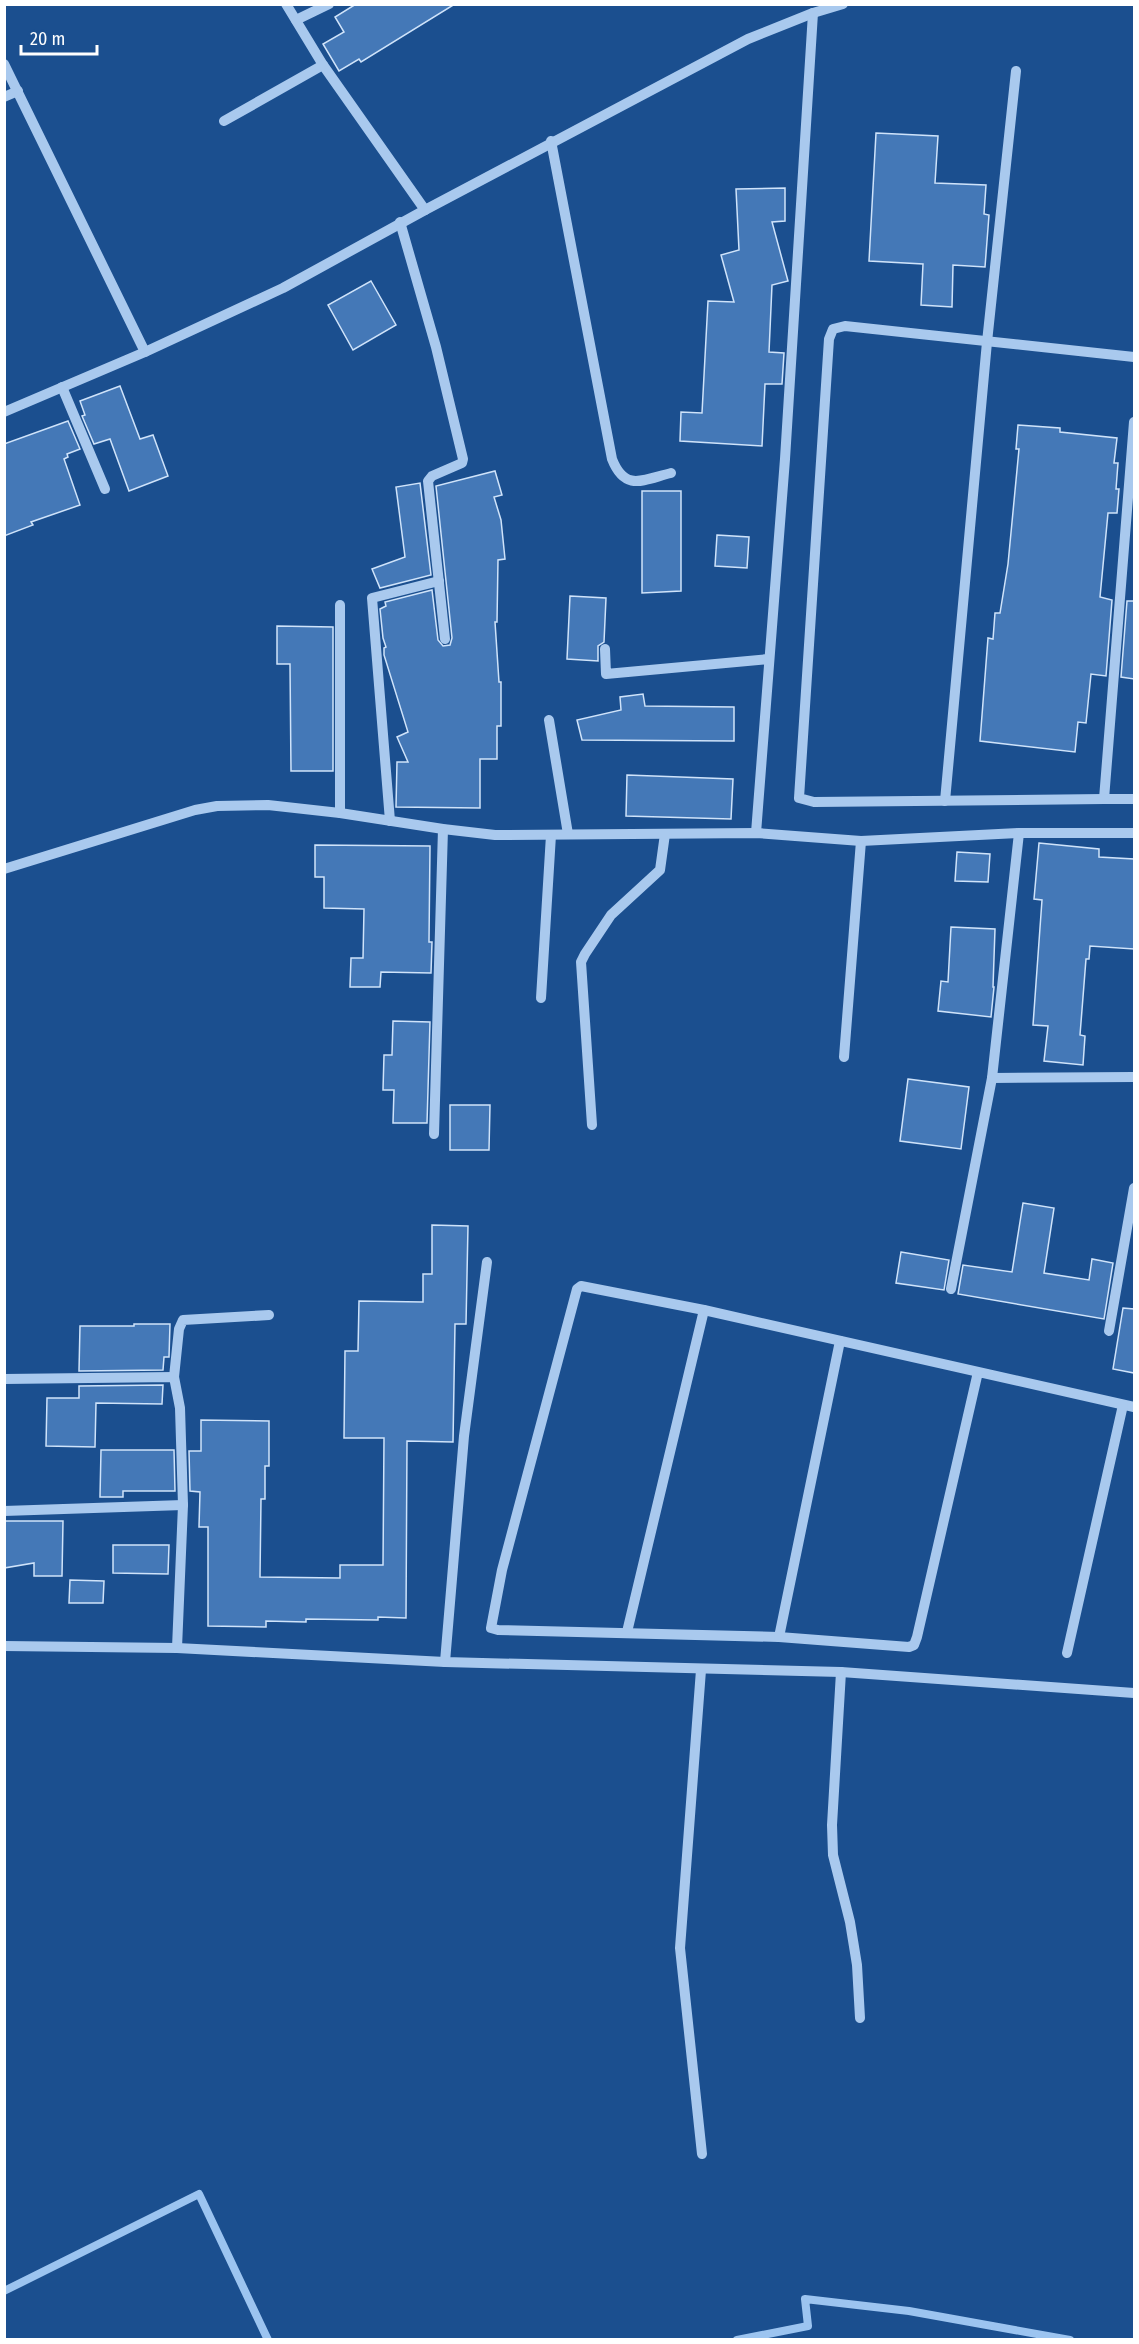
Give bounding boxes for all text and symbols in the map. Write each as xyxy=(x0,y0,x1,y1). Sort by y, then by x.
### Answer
scale bar xyxy=(21,18,98,56)
text: 20 m xyxy=(30,28,65,50)

